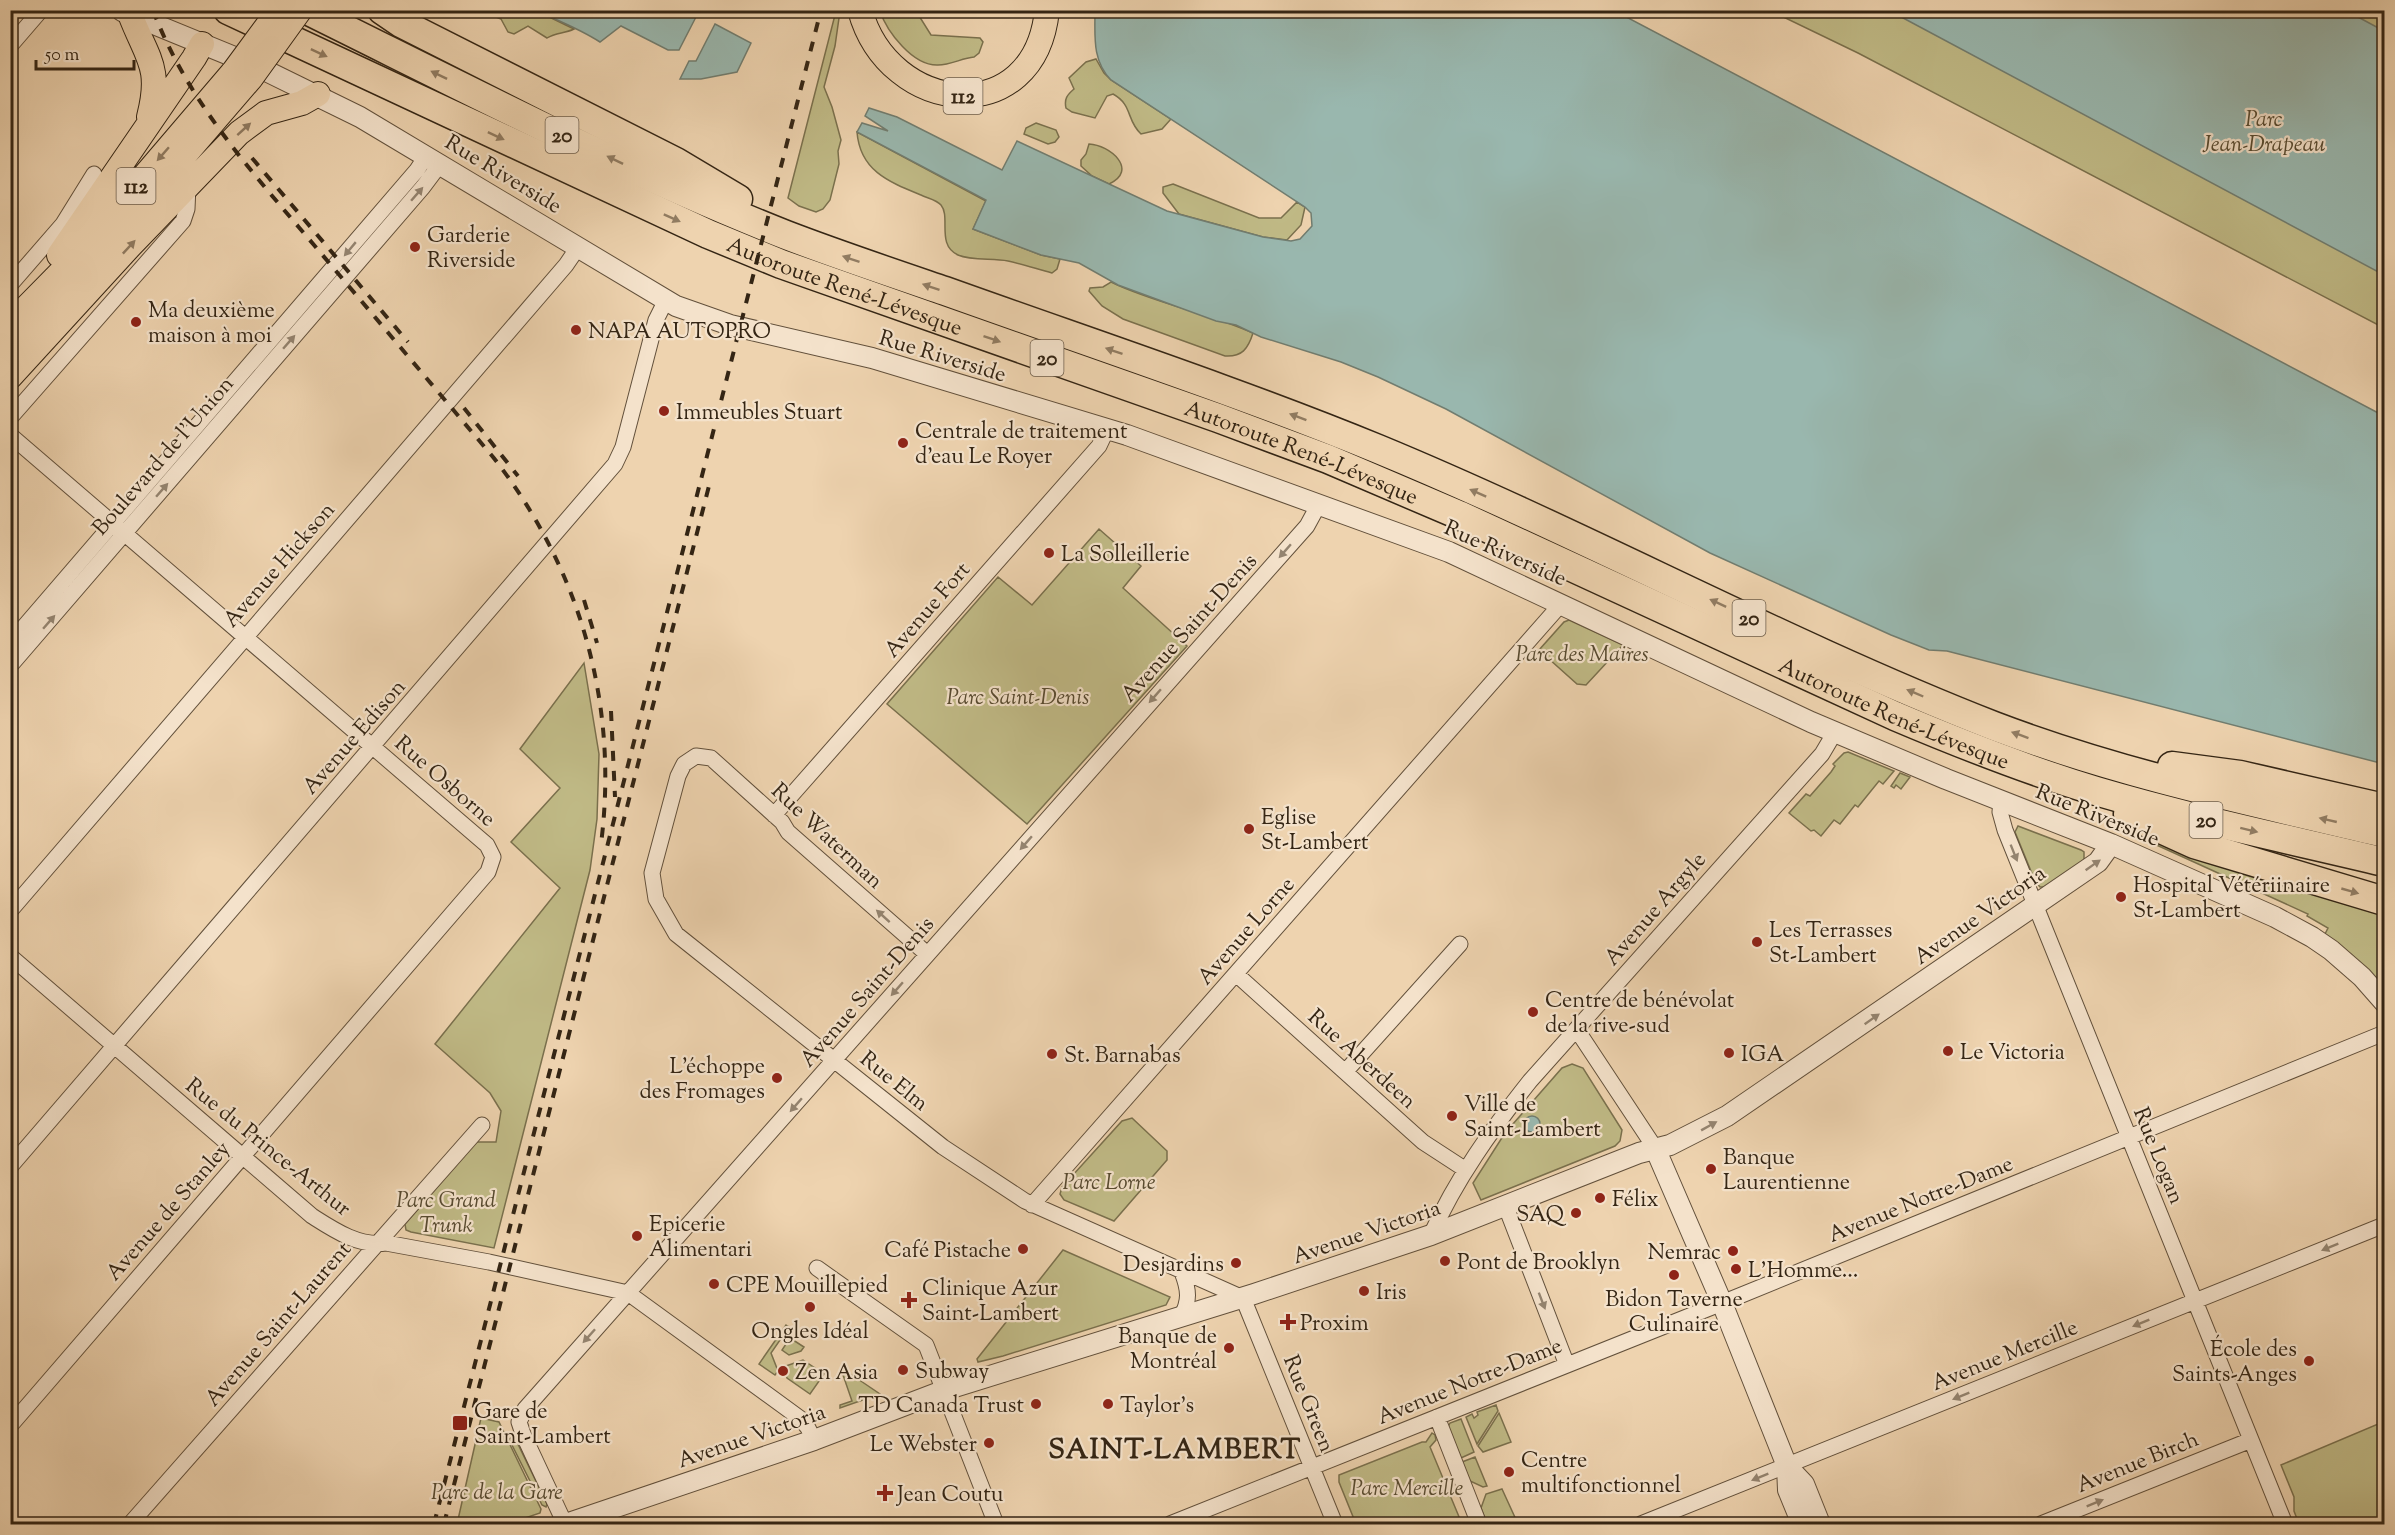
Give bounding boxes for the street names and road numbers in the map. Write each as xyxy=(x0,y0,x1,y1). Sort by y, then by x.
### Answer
road number: 112 xyxy=(944,78,982,114)
road number: 20 xyxy=(546,117,578,153)
street label: Rue Riverside xyxy=(438,128,567,223)
road number: 112 xyxy=(116,168,156,204)
street label: Autoroute René-Lévesque xyxy=(721,230,966,346)
street label: Rue Riverside xyxy=(875,323,1010,392)
road number: 20 xyxy=(1030,340,1064,376)
street label: Boulevard de l'Union xyxy=(86,370,243,544)
street label: Autoroute René-Lévesque xyxy=(1179,394,1422,515)
street label: Avenue Hickson xyxy=(217,496,344,636)
street label: Rue Riverside xyxy=(1438,513,1571,596)
street label: Avenue Saint-Denis xyxy=(1114,547,1266,711)
street label: Avenue Fort xyxy=(878,556,979,666)
road number: 20 xyxy=(1732,600,1766,636)
street label: Autoroute René-Lévesque xyxy=(1772,651,2013,779)
street label: Avenue Edison xyxy=(296,673,415,803)
street label: Rue Osborne xyxy=(386,729,502,835)
street label: Rue Waterman xyxy=(763,777,889,898)
street label: Rue Riverside xyxy=(2030,777,2164,856)
road number: 20 xyxy=(2190,802,2222,838)
street label: Avenue Argyle xyxy=(1598,846,1715,974)
street label: Avenue Victoria xyxy=(1908,859,2053,974)
street label: Avenue Lorne xyxy=(1191,871,1304,993)
street label: Avenue Saint-Denis xyxy=(794,910,943,1076)
street label: Rue Aberdeen xyxy=(1300,1003,1422,1118)
street label: Rue Elm xyxy=(852,1045,934,1120)
street label: Rue du Prince-Arthur xyxy=(177,1071,357,1225)
street label: Rue Logan xyxy=(2123,1103,2191,1209)
street label: Avenue de Stanley xyxy=(99,1135,239,1289)
street label: Avenue Notre-Dame xyxy=(1824,1149,2018,1252)
street label: Avenue Victoria xyxy=(1289,1194,1445,1274)
street label: Avenue Saint-Laurent xyxy=(198,1235,361,1415)
street label: Avenue Mercille xyxy=(1927,1313,2083,1401)
street label: Avenue Notre-Dame xyxy=(1373,1331,1567,1434)
street label: Rue Green xyxy=(1273,1351,1341,1458)
street label: Avenue Victoria xyxy=(674,1398,830,1478)
street label: Avenue Birch xyxy=(2072,1425,2204,1503)

